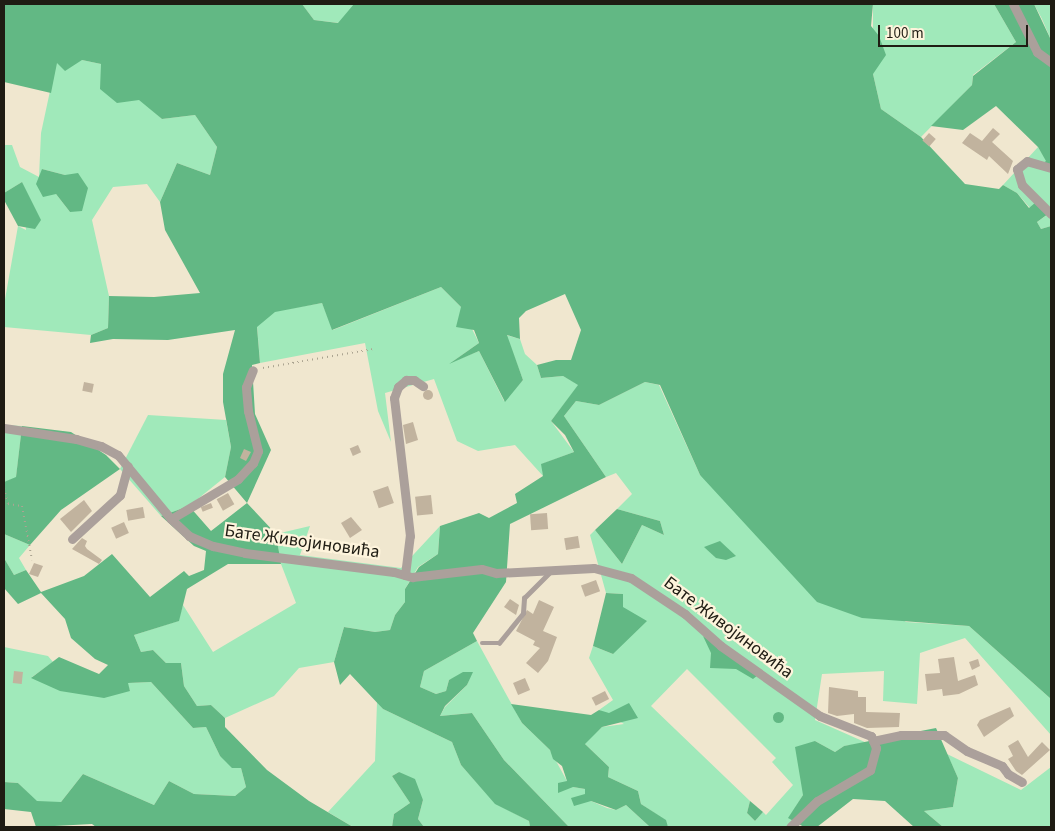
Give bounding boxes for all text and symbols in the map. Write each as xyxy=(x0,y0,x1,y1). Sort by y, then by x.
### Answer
scale bar xyxy=(880,15,1030,47)
text: 100 m xyxy=(886,23,924,44)
street label: Бате Живојиновића xyxy=(223,520,381,564)
street label: Бате Живојиновића xyxy=(659,572,797,684)

